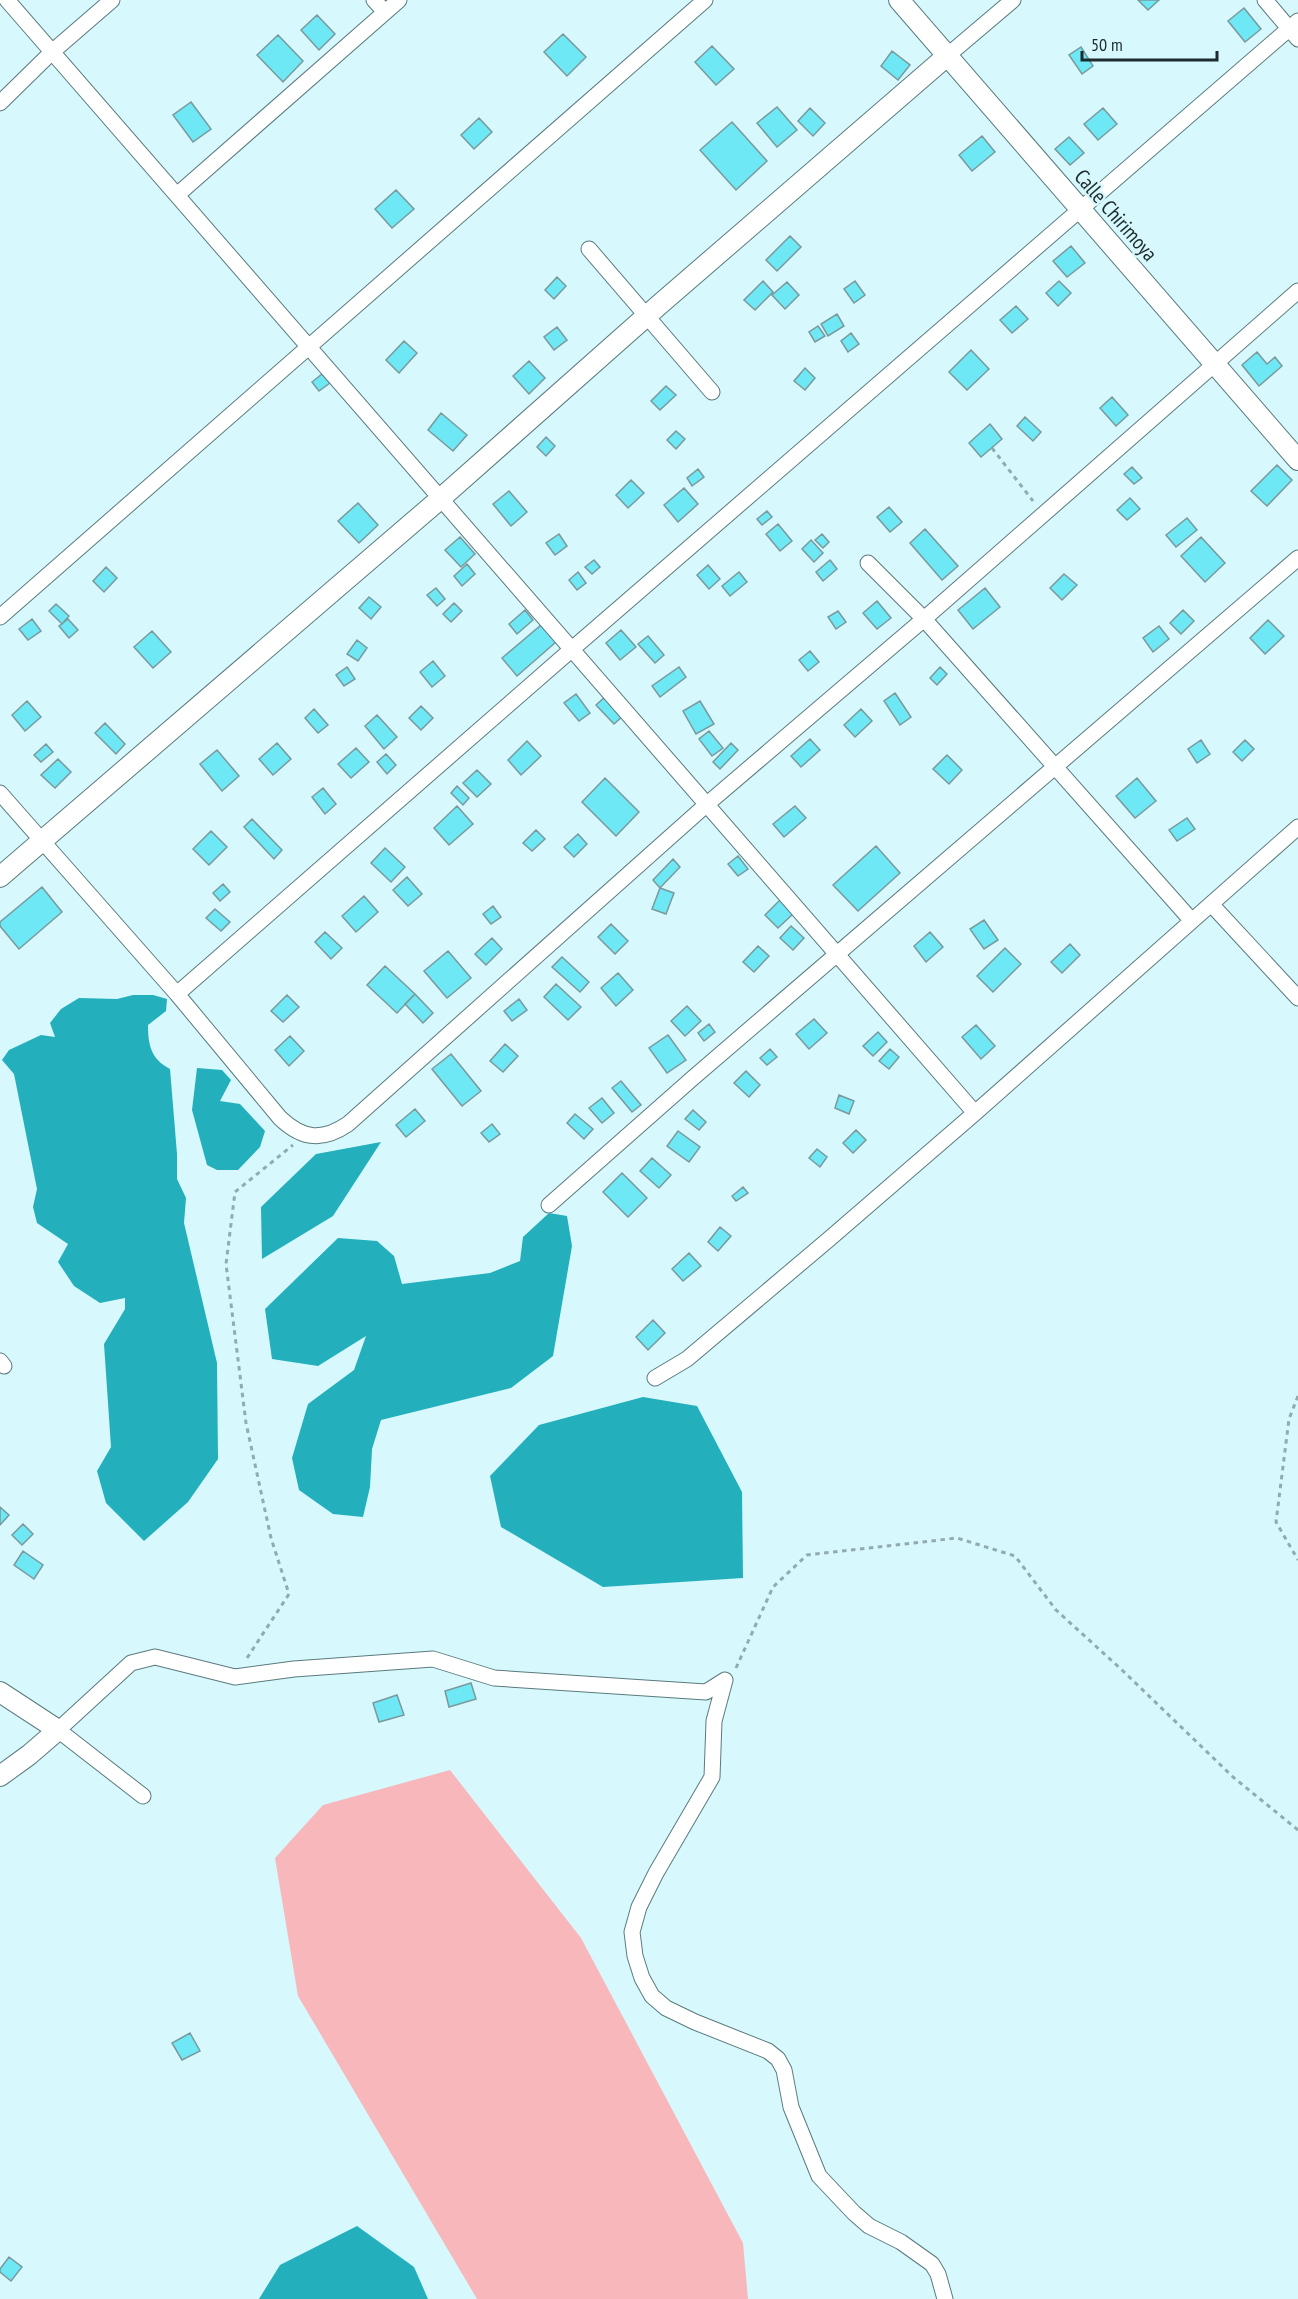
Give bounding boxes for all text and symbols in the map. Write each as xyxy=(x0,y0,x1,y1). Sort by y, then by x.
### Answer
scale bar xyxy=(1082,24,1217,62)
text: 50 m xyxy=(1091,33,1123,56)
street label: Calle Chirimoya xyxy=(1069,163,1163,267)

